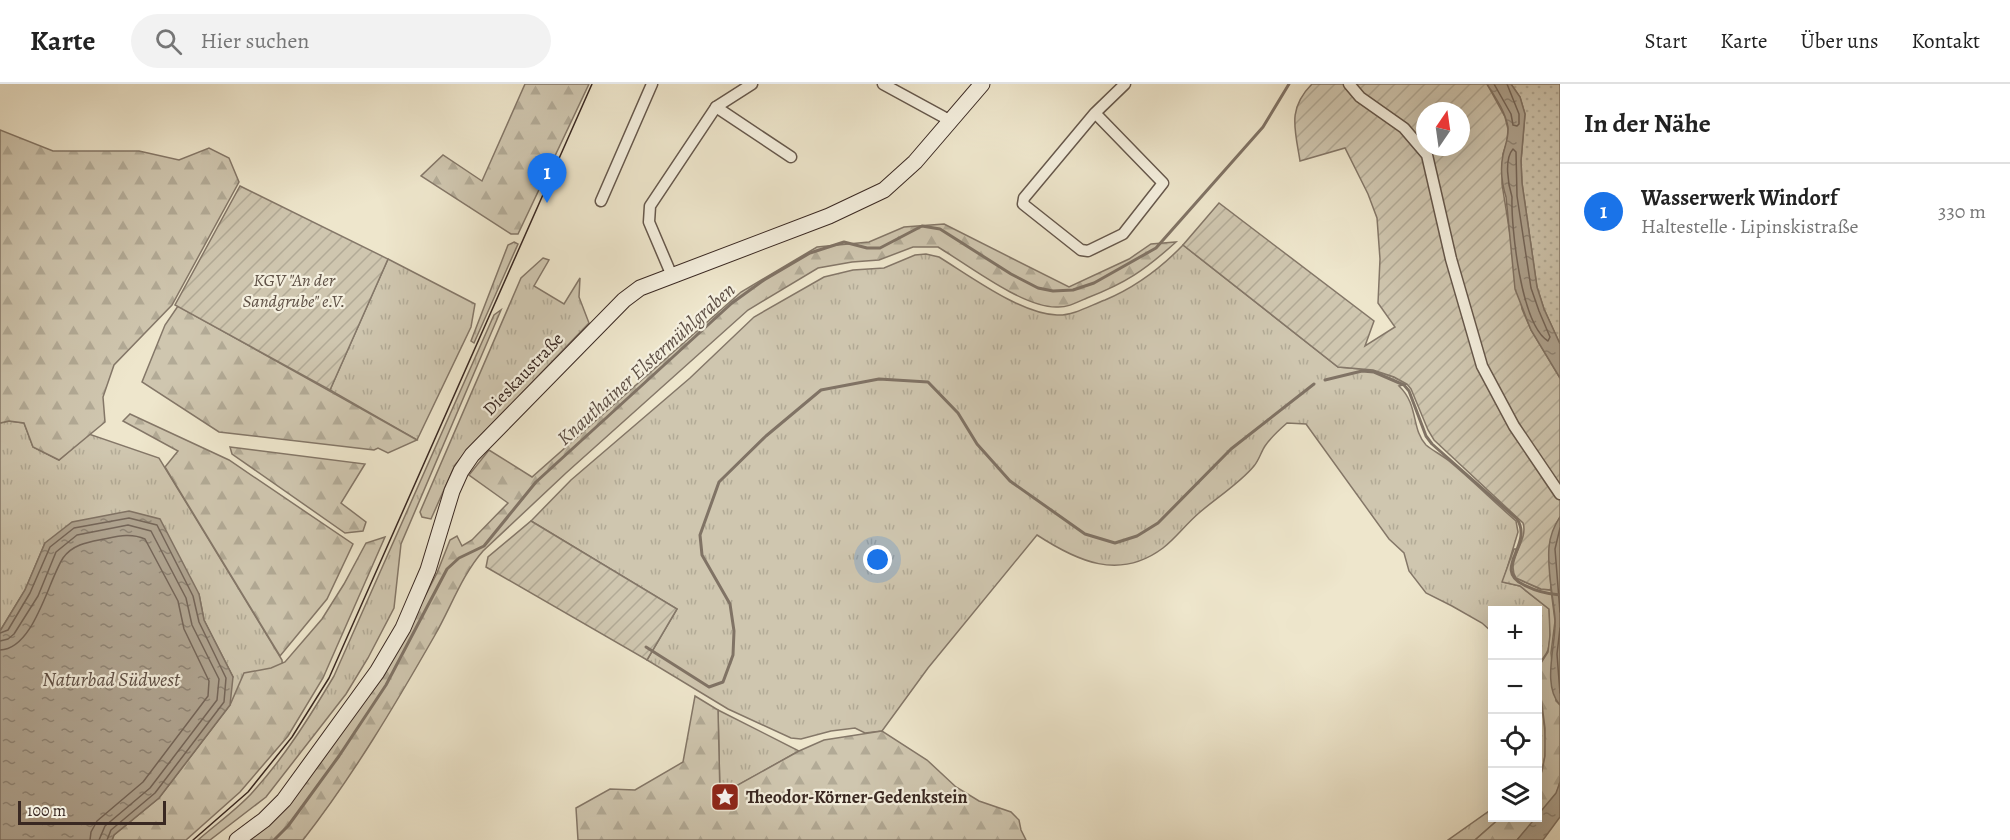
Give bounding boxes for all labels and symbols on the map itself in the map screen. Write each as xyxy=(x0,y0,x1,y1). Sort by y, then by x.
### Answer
north arrow xyxy=(1416,102,1470,156)
pin: 1 xyxy=(528,154,566,203)
park label: KGV "An der Sandgrube" e.V. xyxy=(243,268,345,313)
water label: Knauthainer Elstermühlgraben xyxy=(551,277,741,451)
street label: Dieskaustraße xyxy=(477,327,569,421)
your location xyxy=(863,545,892,574)
water label: Naturbad Südwest xyxy=(42,666,181,693)
place icon: Theodor-Körner-Gedenkstein xyxy=(709,781,741,813)
place label: Theodor-Körner-Gedenkstein xyxy=(746,785,968,809)
scale bar xyxy=(18,798,166,826)

